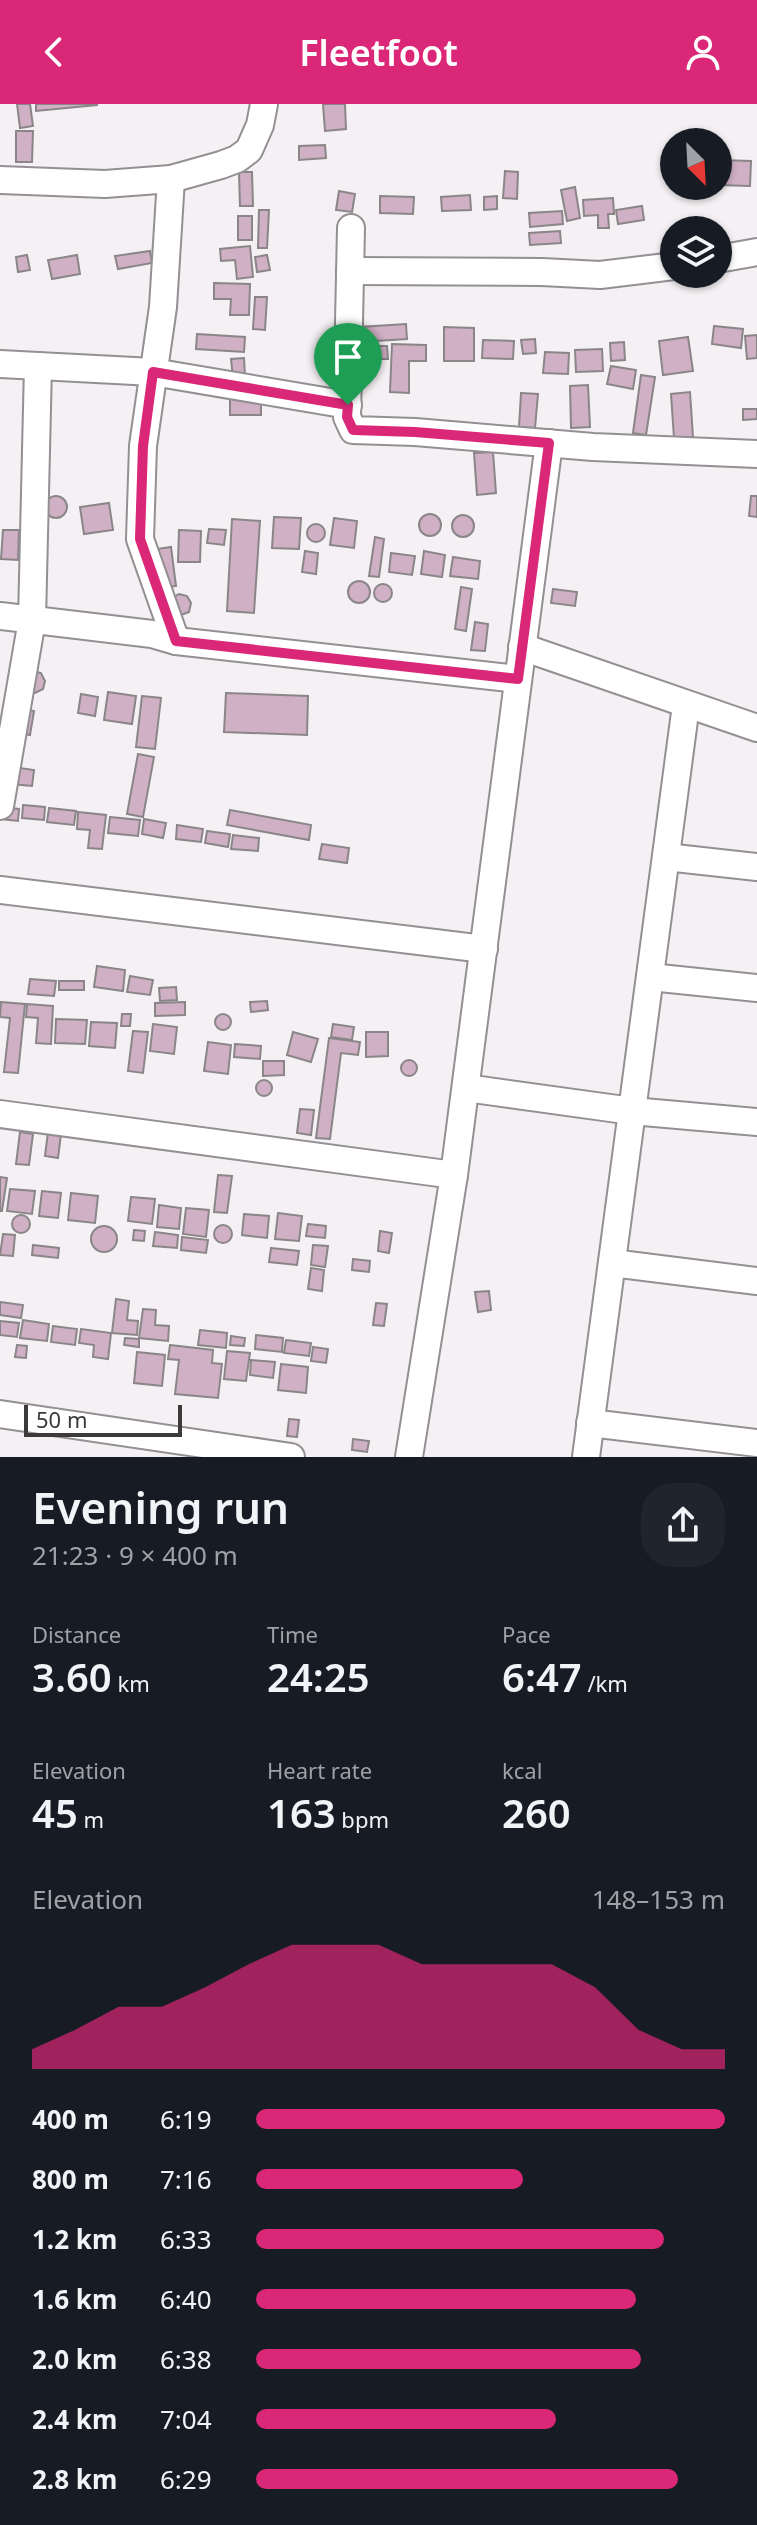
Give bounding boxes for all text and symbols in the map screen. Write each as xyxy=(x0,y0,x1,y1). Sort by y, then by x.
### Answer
text: Fleetfoot xyxy=(299,28,458,77)
icon: back xyxy=(32,30,76,74)
icon: person xyxy=(681,30,725,74)
north arrow xyxy=(660,128,732,200)
map controls xyxy=(660,128,732,288)
button: layers xyxy=(660,216,732,288)
pin xyxy=(314,323,382,405)
icon: arrive xyxy=(326,335,370,379)
scale bar xyxy=(24,1401,182,1437)
text: 50 m xyxy=(36,1404,87,1434)
text: Evening run xyxy=(32,1477,289,1537)
button: share xyxy=(641,1483,725,1567)
text: 21:23 · 9 × 400 m xyxy=(32,1537,238,1573)
text: Distance xyxy=(32,1619,121,1649)
text: Time xyxy=(267,1619,318,1649)
text: Pace xyxy=(502,1619,551,1649)
text: 3.60 xyxy=(32,1649,112,1704)
text: 24:25 xyxy=(267,1649,370,1704)
text: 6:47 xyxy=(502,1649,582,1704)
text: km xyxy=(112,1668,150,1698)
text: /km xyxy=(582,1668,628,1698)
text: Elevation xyxy=(32,1755,126,1785)
text: Heart rate xyxy=(267,1755,372,1785)
text: kcal xyxy=(502,1755,542,1785)
text: 45 xyxy=(32,1785,78,1840)
text: 163 xyxy=(267,1785,336,1840)
text: 260 xyxy=(502,1785,571,1840)
text: m xyxy=(78,1804,104,1834)
text: bpm xyxy=(336,1804,389,1834)
text: Elevation xyxy=(32,1881,143,1917)
text: 148–153 m xyxy=(592,1881,725,1917)
text: 400 m xyxy=(32,2101,109,2137)
text: 6:19 xyxy=(160,2101,212,2137)
text: 800 m xyxy=(32,2161,109,2197)
text: 7:16 xyxy=(160,2161,212,2197)
text: 1.2 km xyxy=(32,2221,117,2257)
text: 6:33 xyxy=(160,2221,212,2257)
text: 1.6 km xyxy=(32,2281,117,2317)
text: 6:40 xyxy=(160,2281,212,2317)
text: 2.0 km xyxy=(32,2341,117,2377)
text: 6:38 xyxy=(160,2341,212,2377)
text: 2.4 km xyxy=(32,2401,117,2437)
text: 7:04 xyxy=(160,2401,212,2437)
text: 2.8 km xyxy=(32,2461,117,2497)
text: 6:29 xyxy=(160,2461,212,2497)

